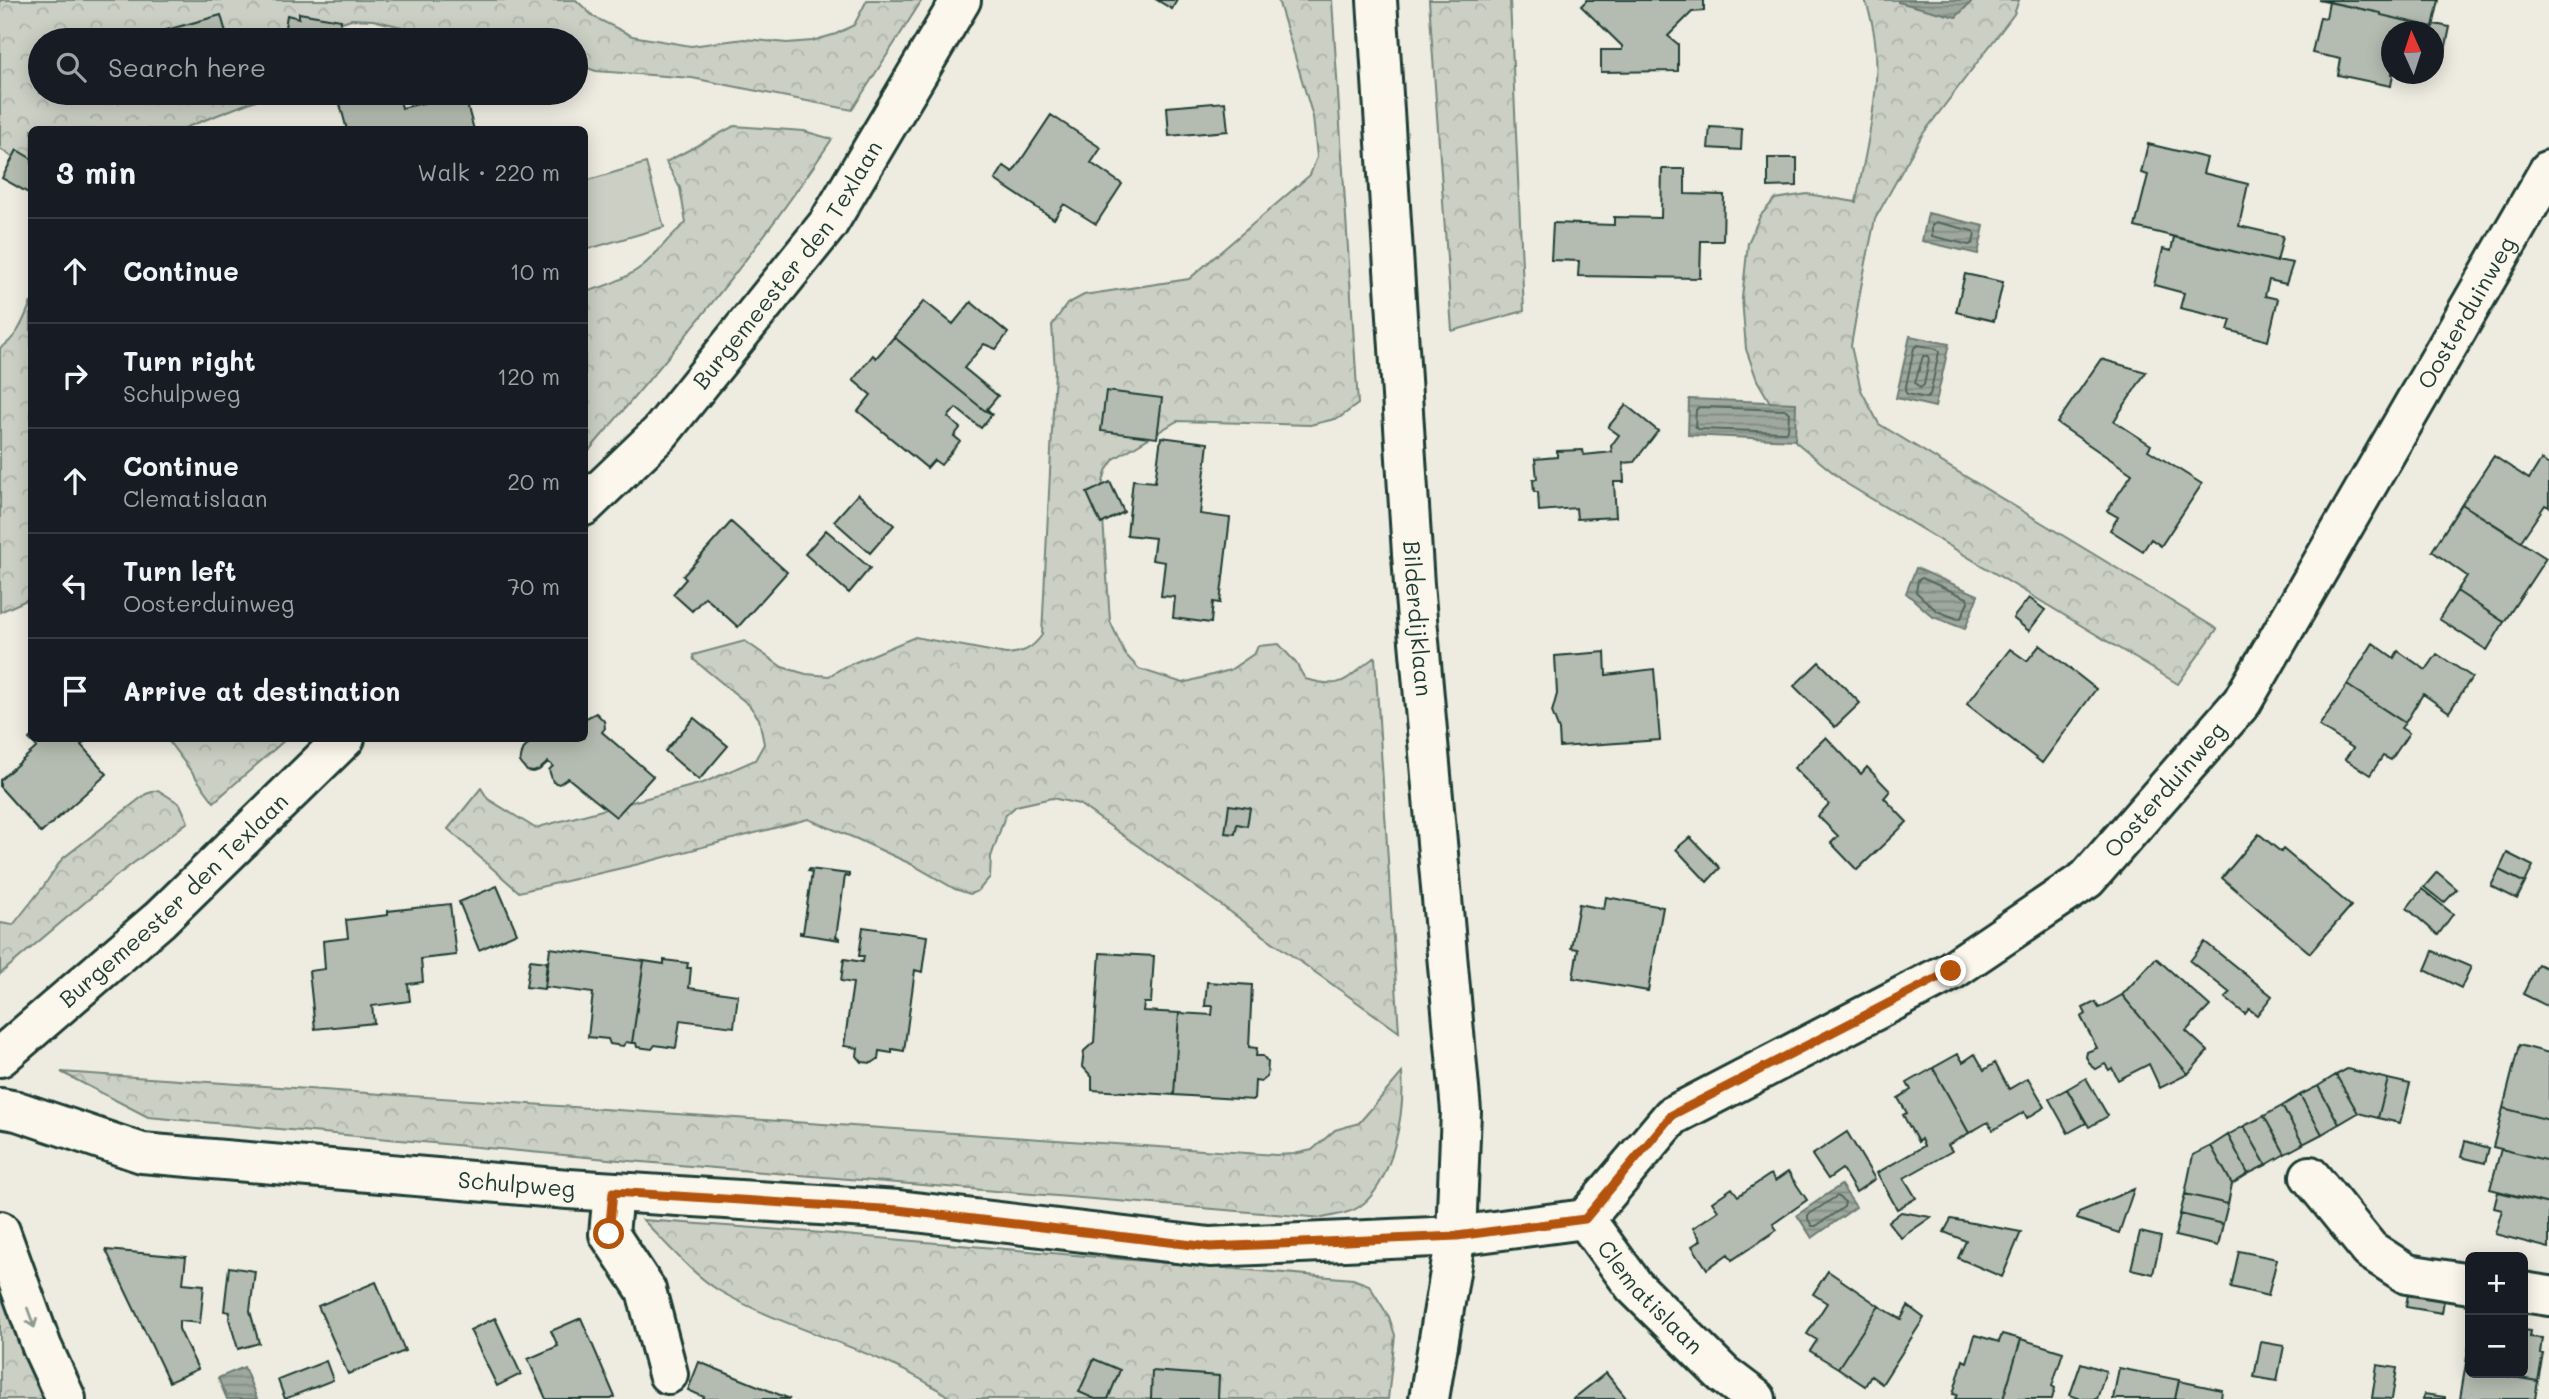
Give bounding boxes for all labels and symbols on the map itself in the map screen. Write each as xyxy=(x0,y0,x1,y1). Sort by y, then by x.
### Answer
north arrow xyxy=(2381,21,2444,84)
street label: Burgemeester den Texlaan xyxy=(685,134,888,395)
street label: Oosterduinweg xyxy=(2410,231,2522,394)
street label: Bilderdijklaan xyxy=(1397,540,1440,698)
street label: Oosterduinweg xyxy=(2097,715,2232,864)
street label: Burgemeester den Texlaan xyxy=(52,786,294,1013)
route end xyxy=(1935,955,1966,986)
street label: Schulpweg xyxy=(457,1164,576,1203)
route start xyxy=(593,1218,624,1249)
street label: Clematislaan xyxy=(1591,1233,1710,1360)
one-way arrow xyxy=(25,1307,38,1329)

